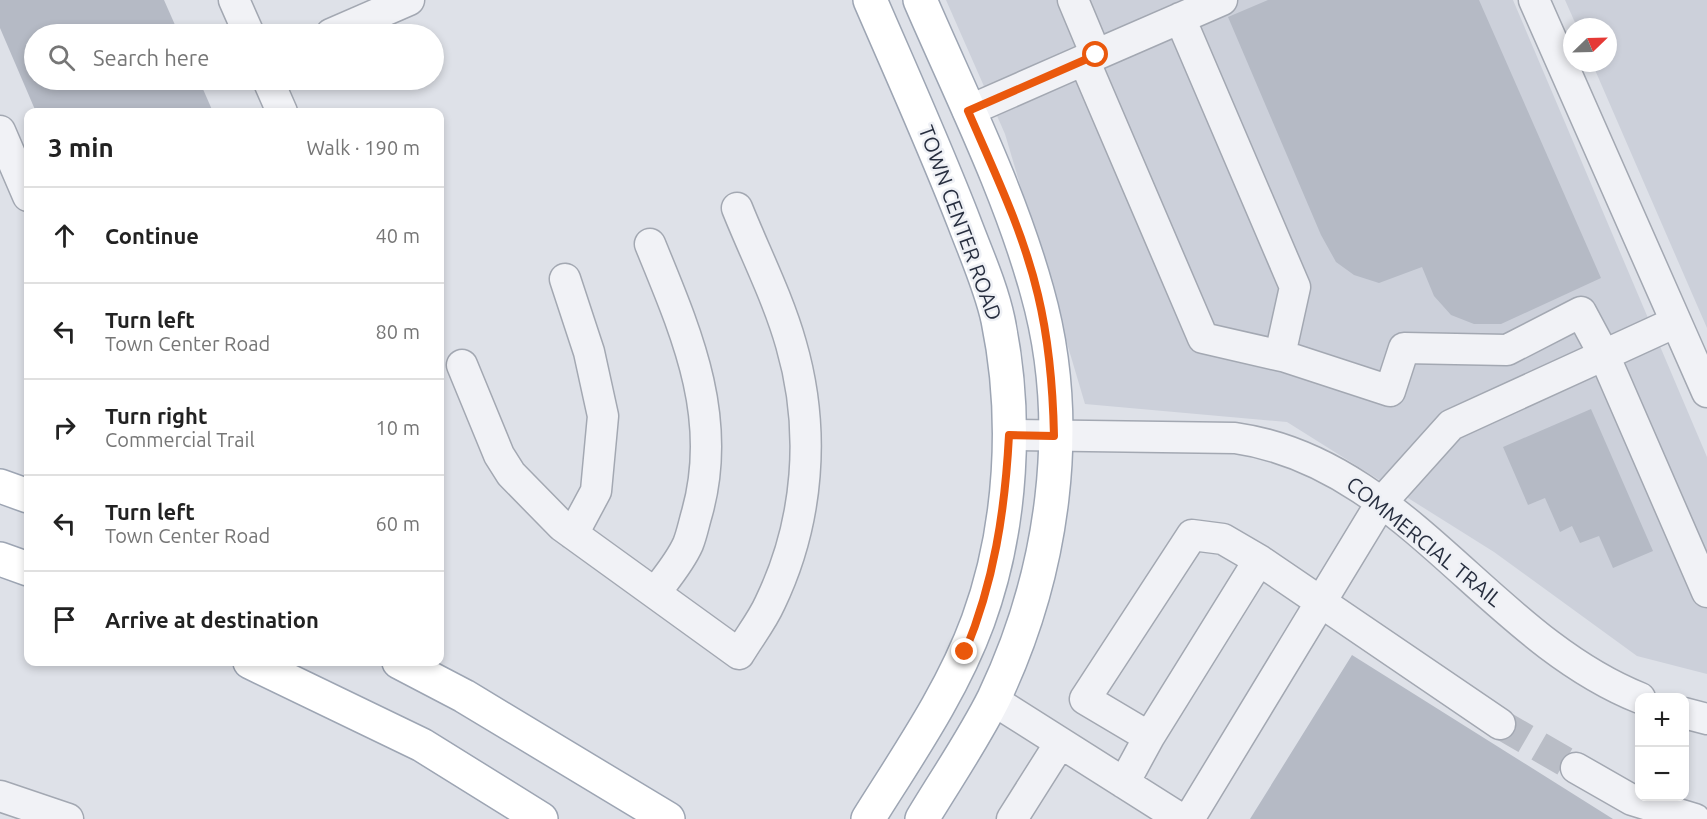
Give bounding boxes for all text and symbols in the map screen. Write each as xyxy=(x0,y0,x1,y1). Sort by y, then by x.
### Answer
north arrow xyxy=(1563,18,1617,72)
search box xyxy=(24,24,444,90)
icon: search xyxy=(45,41,78,74)
route start xyxy=(1082,41,1108,67)
text: Search here xyxy=(93,45,209,70)
street label: TOWN CENTER ROAD xyxy=(915,122,1007,323)
text: 3 min xyxy=(48,133,114,162)
text: Walk · 190 m xyxy=(307,136,420,159)
icon: ahead xyxy=(48,219,81,252)
text: Continue xyxy=(105,223,199,248)
text: 40 m xyxy=(376,224,420,247)
text: Turn left xyxy=(105,307,195,332)
icon: left xyxy=(48,315,81,348)
text: 80 m xyxy=(376,320,420,343)
text: Town Center Road xyxy=(105,332,270,355)
text: Turn right xyxy=(105,403,207,428)
icon: right xyxy=(48,411,81,444)
text: 10 m xyxy=(376,416,420,439)
text: Commercial Trail xyxy=(105,428,255,451)
street label: COMMERCIAL TRAIL xyxy=(1342,471,1507,611)
text: Turn left xyxy=(105,499,195,524)
icon: left xyxy=(48,507,81,540)
text: 60 m xyxy=(376,512,420,535)
text: Town Center Road xyxy=(105,524,270,547)
icon: arrive xyxy=(48,603,81,636)
text: Arrive at destination xyxy=(105,607,319,632)
route end xyxy=(951,638,977,664)
map controls xyxy=(1635,693,1689,801)
button: + xyxy=(1635,693,1689,747)
button: − xyxy=(1635,747,1689,801)

